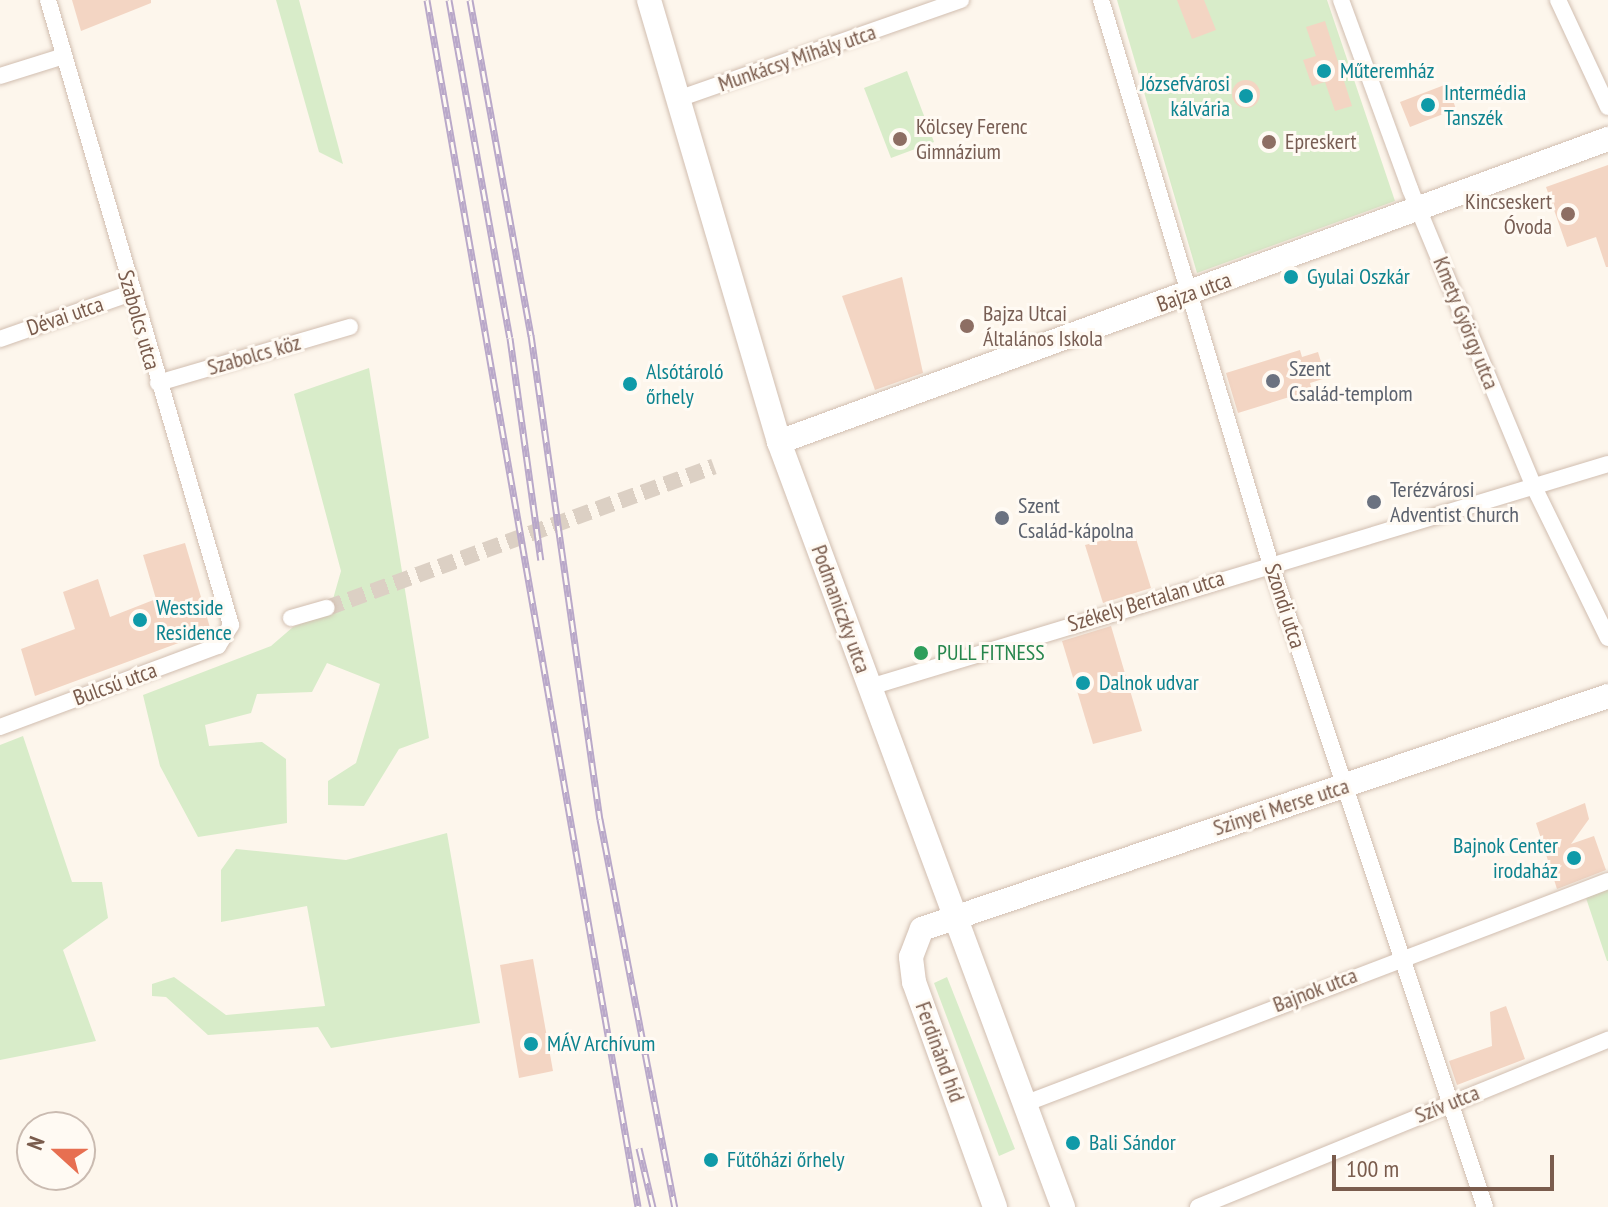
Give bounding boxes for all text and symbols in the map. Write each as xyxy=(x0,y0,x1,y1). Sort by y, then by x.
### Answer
street label: Munkácsy Mihály utca xyxy=(714,18,880,98)
place label: Műteremház xyxy=(1340,58,1434,84)
marker: Műteremház xyxy=(1315,62,1333,80)
place label: Józsefvárosi kálvária xyxy=(1140,70,1230,122)
place label: Intermédia Tanszék xyxy=(1444,79,1526,130)
marker: Józsefvárosi kálvária xyxy=(1237,87,1255,105)
marker: Intermédia Tanszék xyxy=(1419,96,1437,114)
place label: Kölcsey Ferenc Gimnázium xyxy=(916,113,1028,164)
place label: Epreskert xyxy=(1285,129,1357,155)
marker: Kölcsey Ferenc Gimnázium xyxy=(891,130,909,148)
marker: Epreskert xyxy=(1260,133,1278,151)
place label: Kincseskert Óvoda xyxy=(1465,188,1552,240)
marker: Kincseskert Óvoda xyxy=(1559,205,1577,223)
street label: Kmety György utca xyxy=(1427,252,1505,394)
place label: Gyulai Oszkár xyxy=(1307,264,1410,290)
street label: Bajza utca xyxy=(1153,266,1235,318)
street label: Szabolcs utca xyxy=(112,267,166,373)
marker: Gyulai Oszkár xyxy=(1282,268,1300,286)
street label: Dévai utca xyxy=(23,291,107,341)
place label: Bajza Utcai Általános Iskola xyxy=(983,300,1103,352)
marker: Bajza Utcai Általános Iskola xyxy=(958,317,976,335)
street label: Szabolcs köz xyxy=(204,329,304,381)
place label: Szent Család-templom xyxy=(1289,355,1413,406)
place label: Alsótároló őrhely xyxy=(646,358,723,410)
marker: Szent Család-templom xyxy=(1264,372,1282,390)
marker: Alsótároló őrhely xyxy=(621,375,639,393)
place label: Terézvárosi Adventist Church xyxy=(1390,476,1519,528)
place label: Szent Család-kápolna xyxy=(1018,492,1134,544)
marker: Terézvárosi Adventist Church xyxy=(1365,493,1383,511)
marker: Szent Család-kápolna xyxy=(993,509,1011,527)
street label: Podmaniczky utca xyxy=(806,541,876,677)
street label: Szondi utca xyxy=(1259,560,1311,652)
street label: Székely Bertalan utca xyxy=(1064,565,1228,637)
place label: Westside Residence xyxy=(156,594,232,646)
marker: Westside Residence xyxy=(131,611,149,629)
place label: PULL FITNESS xyxy=(937,640,1045,666)
marker: PULL FITNESS xyxy=(912,644,930,662)
street label: Bulcsú utca xyxy=(70,657,160,711)
place label: Dalnok udvar xyxy=(1099,670,1199,696)
marker: Dalnok udvar xyxy=(1074,674,1092,692)
street label: Szinyei Merse utca xyxy=(1210,773,1352,841)
place label: Bajnok Center irodaház xyxy=(1453,832,1558,884)
marker: Bajnok Center irodaház xyxy=(1565,849,1583,867)
street label: Bajnok utca xyxy=(1269,962,1361,1018)
street label: Ferdinánd híd xyxy=(910,998,970,1106)
place label: MÁV Archívum xyxy=(547,1031,657,1057)
marker: MÁV Archívum xyxy=(522,1035,540,1053)
street label: Szív utca xyxy=(1411,1079,1483,1129)
north arrow xyxy=(16,1111,96,1191)
place label: Bali Sándor xyxy=(1089,1130,1176,1156)
text: N xyxy=(20,1133,51,1154)
marker: Bali Sándor xyxy=(1064,1134,1082,1152)
scale bar xyxy=(1336,1139,1558,1189)
place label: Fűtőházi őrhely xyxy=(727,1147,845,1173)
marker: Fűtőházi őrhely xyxy=(702,1151,720,1169)
text: 100 m xyxy=(1346,1153,1399,1184)

